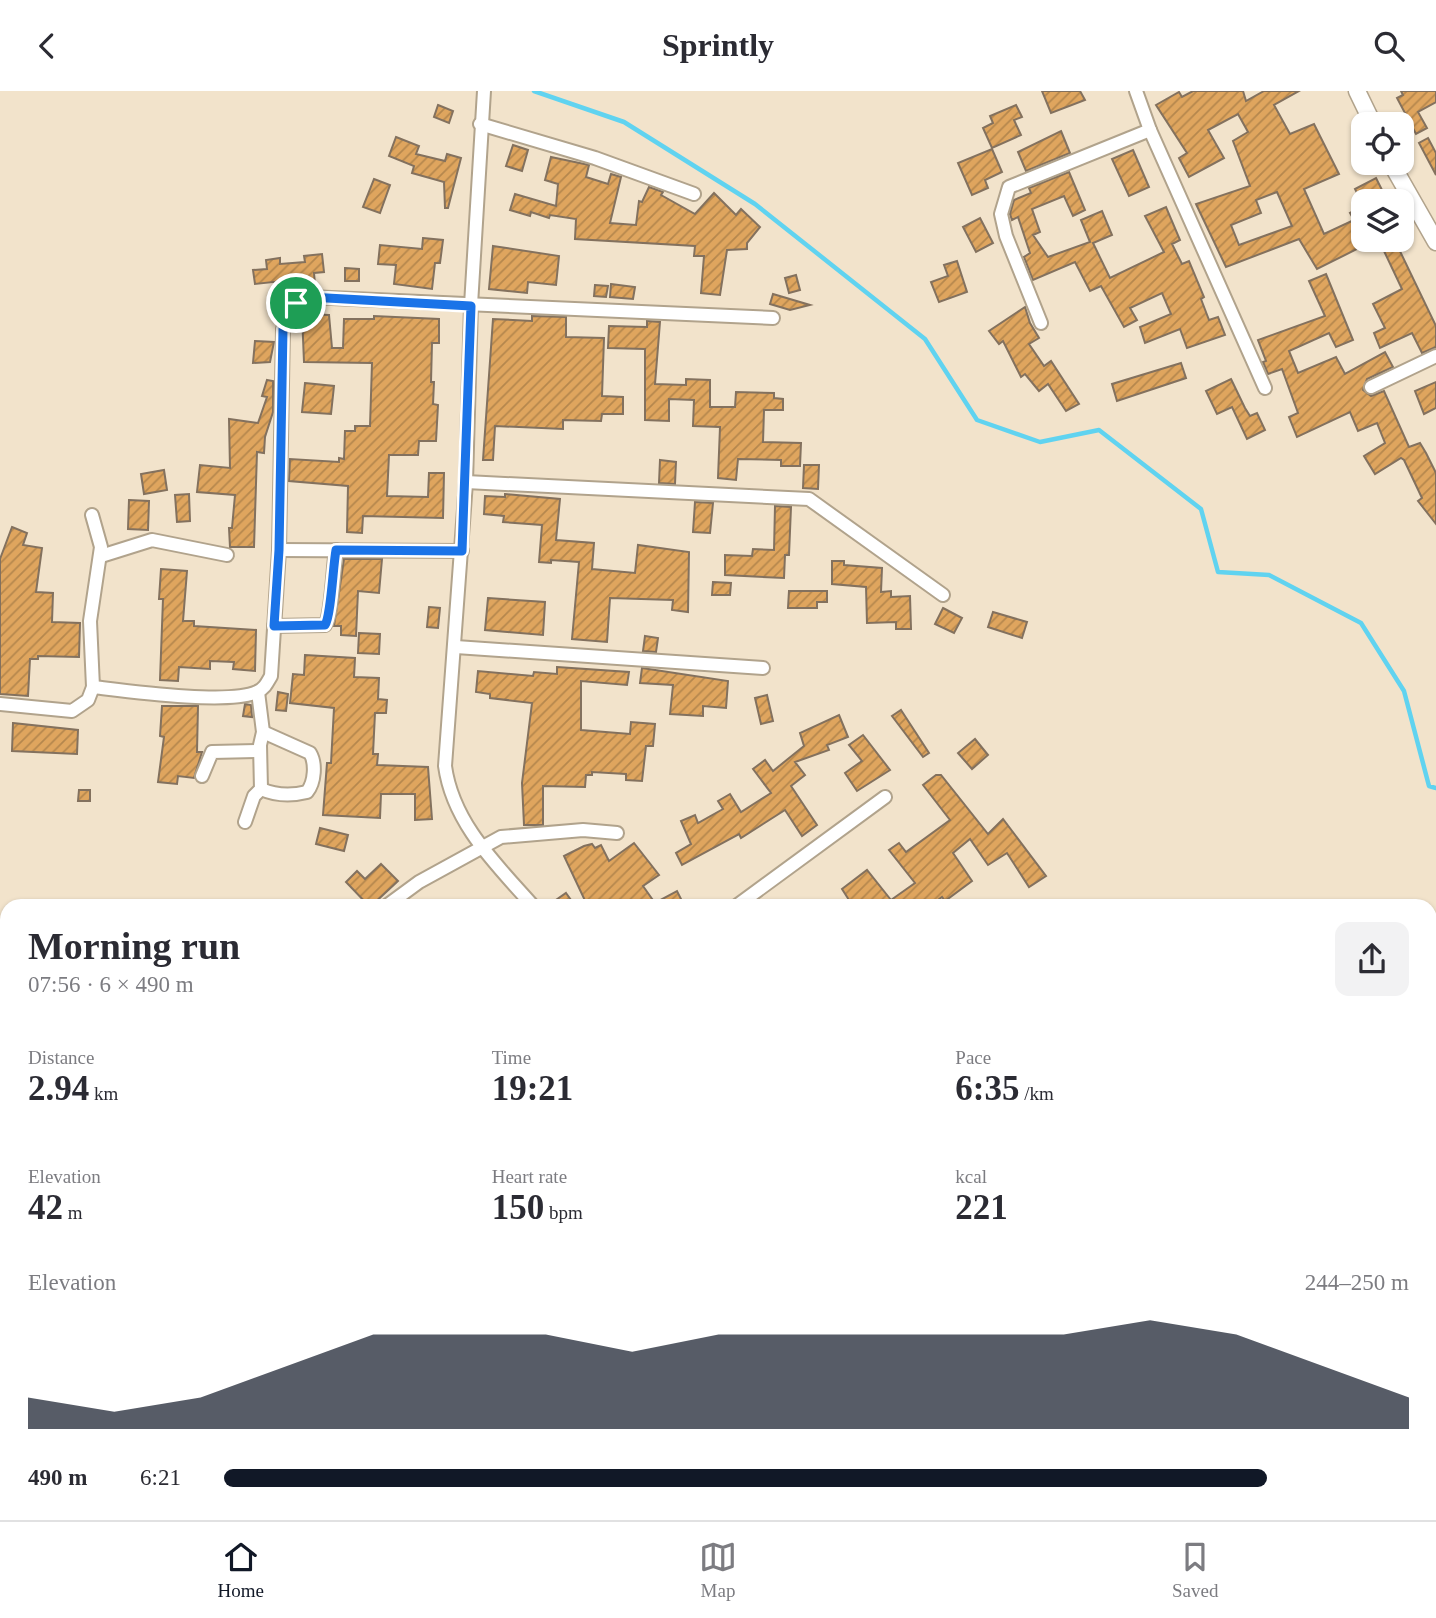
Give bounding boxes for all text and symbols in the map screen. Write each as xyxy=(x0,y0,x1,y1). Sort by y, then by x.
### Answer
icon: back xyxy=(28,27,66,65)
text: Sprintly xyxy=(662,27,774,63)
icon: search xyxy=(1370,27,1408,65)
map controls xyxy=(1351,112,1414,252)
button: locate xyxy=(1351,112,1414,175)
button: layers xyxy=(1351,189,1414,252)
pin xyxy=(266,273,326,333)
icon: arrive xyxy=(277,284,315,322)
button: share xyxy=(1335,922,1409,996)
text: Morning run xyxy=(28,925,240,967)
text: 07:56 · 6 × 490 m xyxy=(28,972,194,997)
text: Distance xyxy=(28,1047,94,1068)
text: Time xyxy=(492,1047,531,1068)
text: Pace xyxy=(955,1047,991,1068)
text: 2.94 xyxy=(28,1069,89,1108)
text: 19:21 xyxy=(492,1069,573,1108)
text: 6:35 xyxy=(955,1069,1019,1108)
text: km xyxy=(89,1083,118,1104)
text: /km xyxy=(1019,1083,1054,1104)
text: Elevation xyxy=(28,1166,101,1187)
text: Heart rate xyxy=(492,1166,567,1187)
text: kcal xyxy=(955,1166,987,1187)
text: 42 xyxy=(28,1188,63,1227)
text: 150 xyxy=(492,1188,544,1227)
text: 221 xyxy=(955,1188,1008,1227)
text: m xyxy=(63,1202,83,1223)
text: bpm xyxy=(544,1202,583,1223)
text: Elevation xyxy=(28,1270,116,1295)
text: 244–250 m xyxy=(1305,1270,1409,1295)
text: 490 m xyxy=(28,1465,87,1490)
text: 6:21 xyxy=(140,1465,181,1490)
tab: Home xyxy=(218,1538,264,1602)
tab: Map xyxy=(699,1538,737,1602)
tab: Saved xyxy=(1172,1538,1218,1602)

